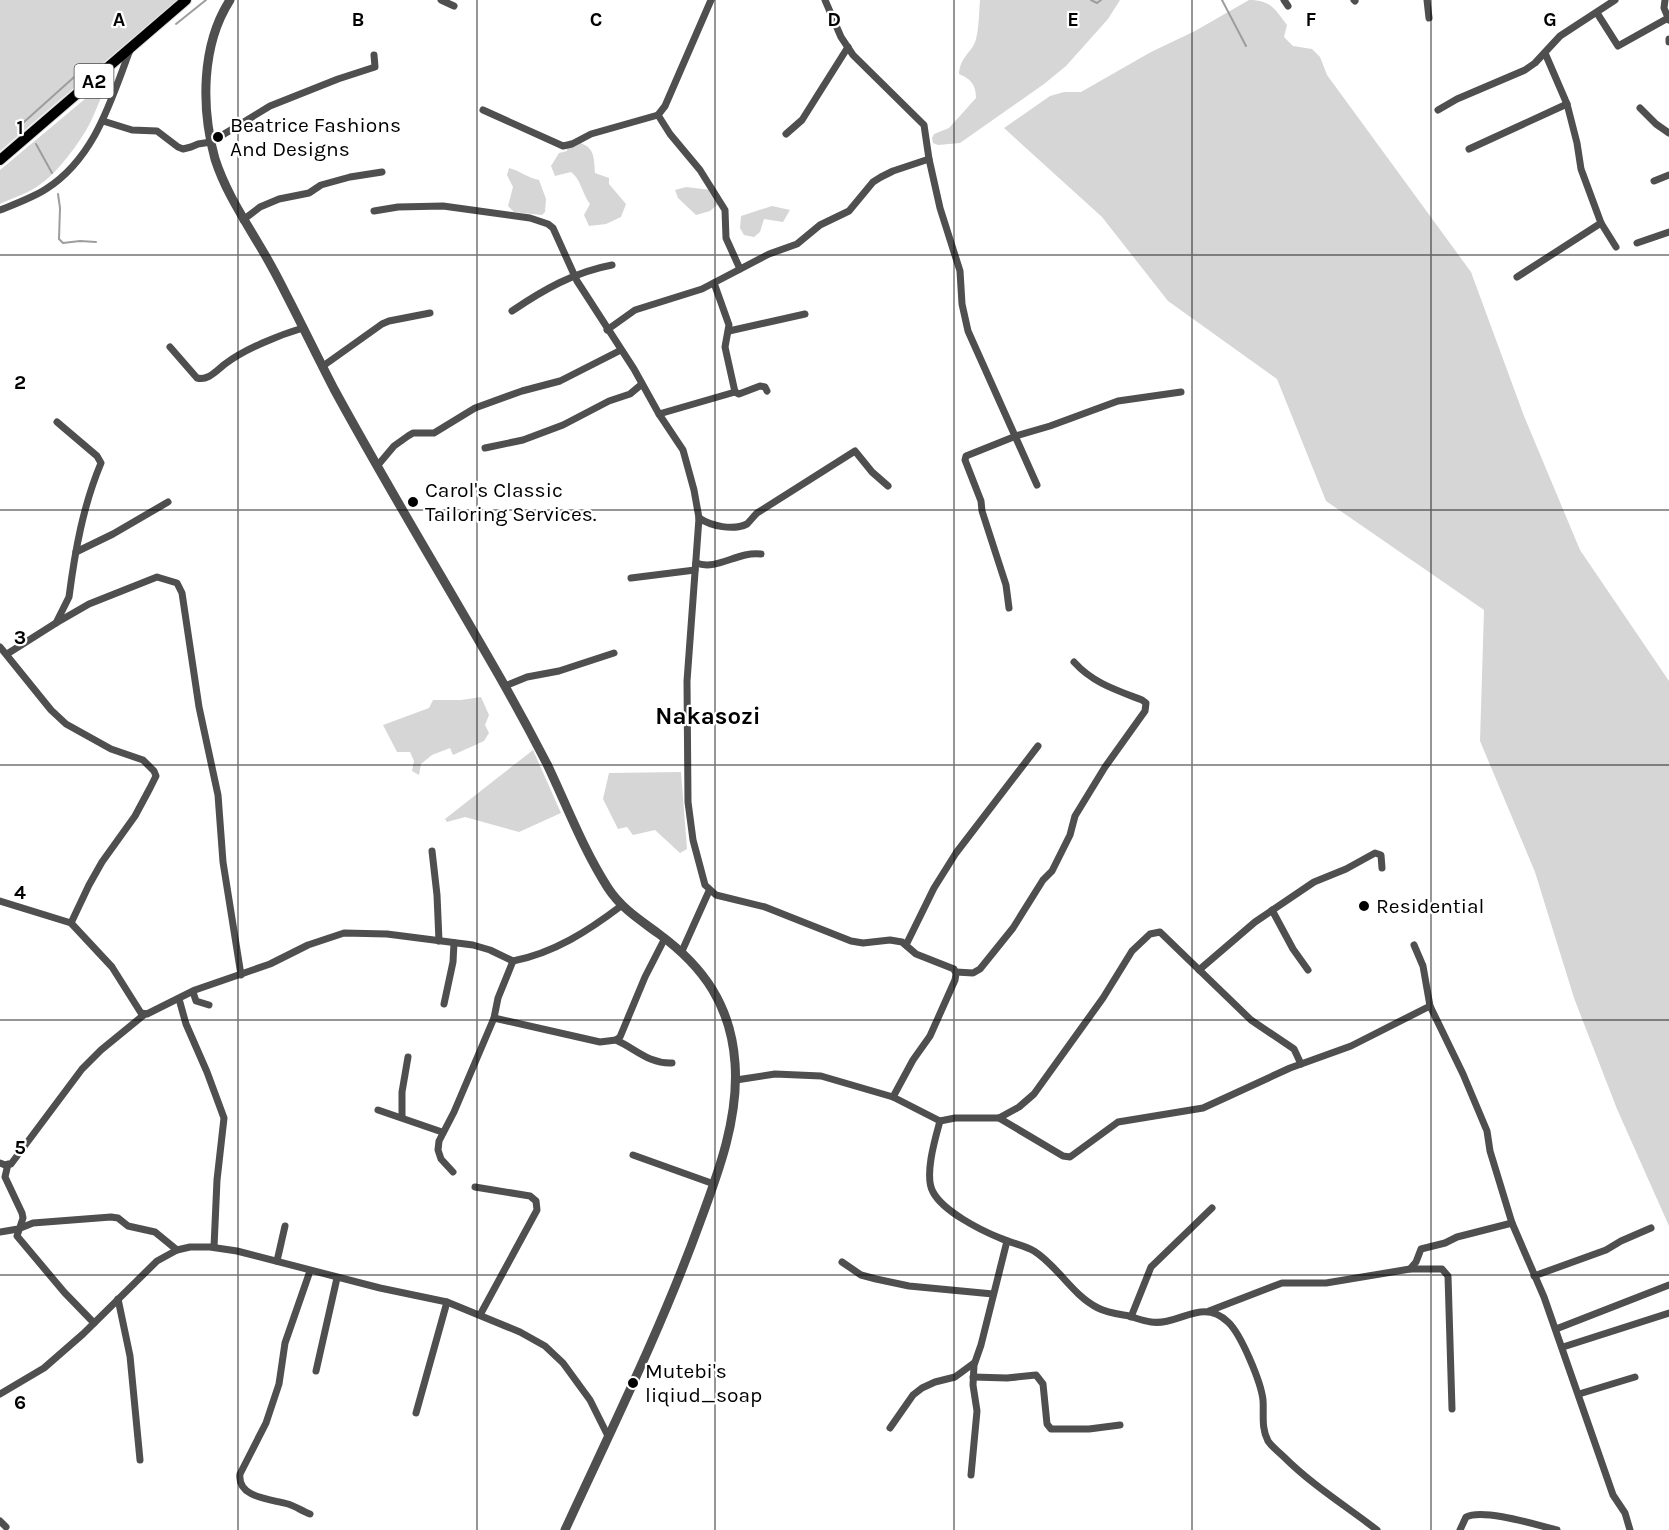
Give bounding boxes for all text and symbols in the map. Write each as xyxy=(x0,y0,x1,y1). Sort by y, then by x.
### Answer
text: A xyxy=(113,8,126,31)
text: B xyxy=(352,8,364,31)
text: C xyxy=(590,8,602,31)
text: D xyxy=(827,8,841,31)
text: E xyxy=(1067,8,1079,31)
text: F xyxy=(1306,8,1317,31)
text: G xyxy=(1543,8,1557,31)
road number: A2 xyxy=(74,64,113,98)
place label: Beatrice Fashions And Designs xyxy=(230,113,401,161)
text: 1 xyxy=(16,116,24,139)
marker: Beatrice Fashions And Designs xyxy=(211,130,225,144)
text: 2 xyxy=(14,371,26,394)
place label: Carol's Classic Tailoring Services. xyxy=(425,478,597,526)
marker: Carol's Classic Tailoring Services. xyxy=(406,495,420,509)
text: 3 xyxy=(14,626,26,649)
district label: Nakasozi xyxy=(655,702,761,730)
text: 4 xyxy=(14,881,26,904)
place label: Residential xyxy=(1376,894,1484,918)
marker: Residential xyxy=(1357,899,1371,913)
text: 5 xyxy=(14,1136,26,1159)
place label: Mutebi's liqiud_soap xyxy=(645,1359,762,1407)
marker: Mutebi's liqiud_soap xyxy=(626,1376,640,1390)
text: 6 xyxy=(14,1391,26,1414)

